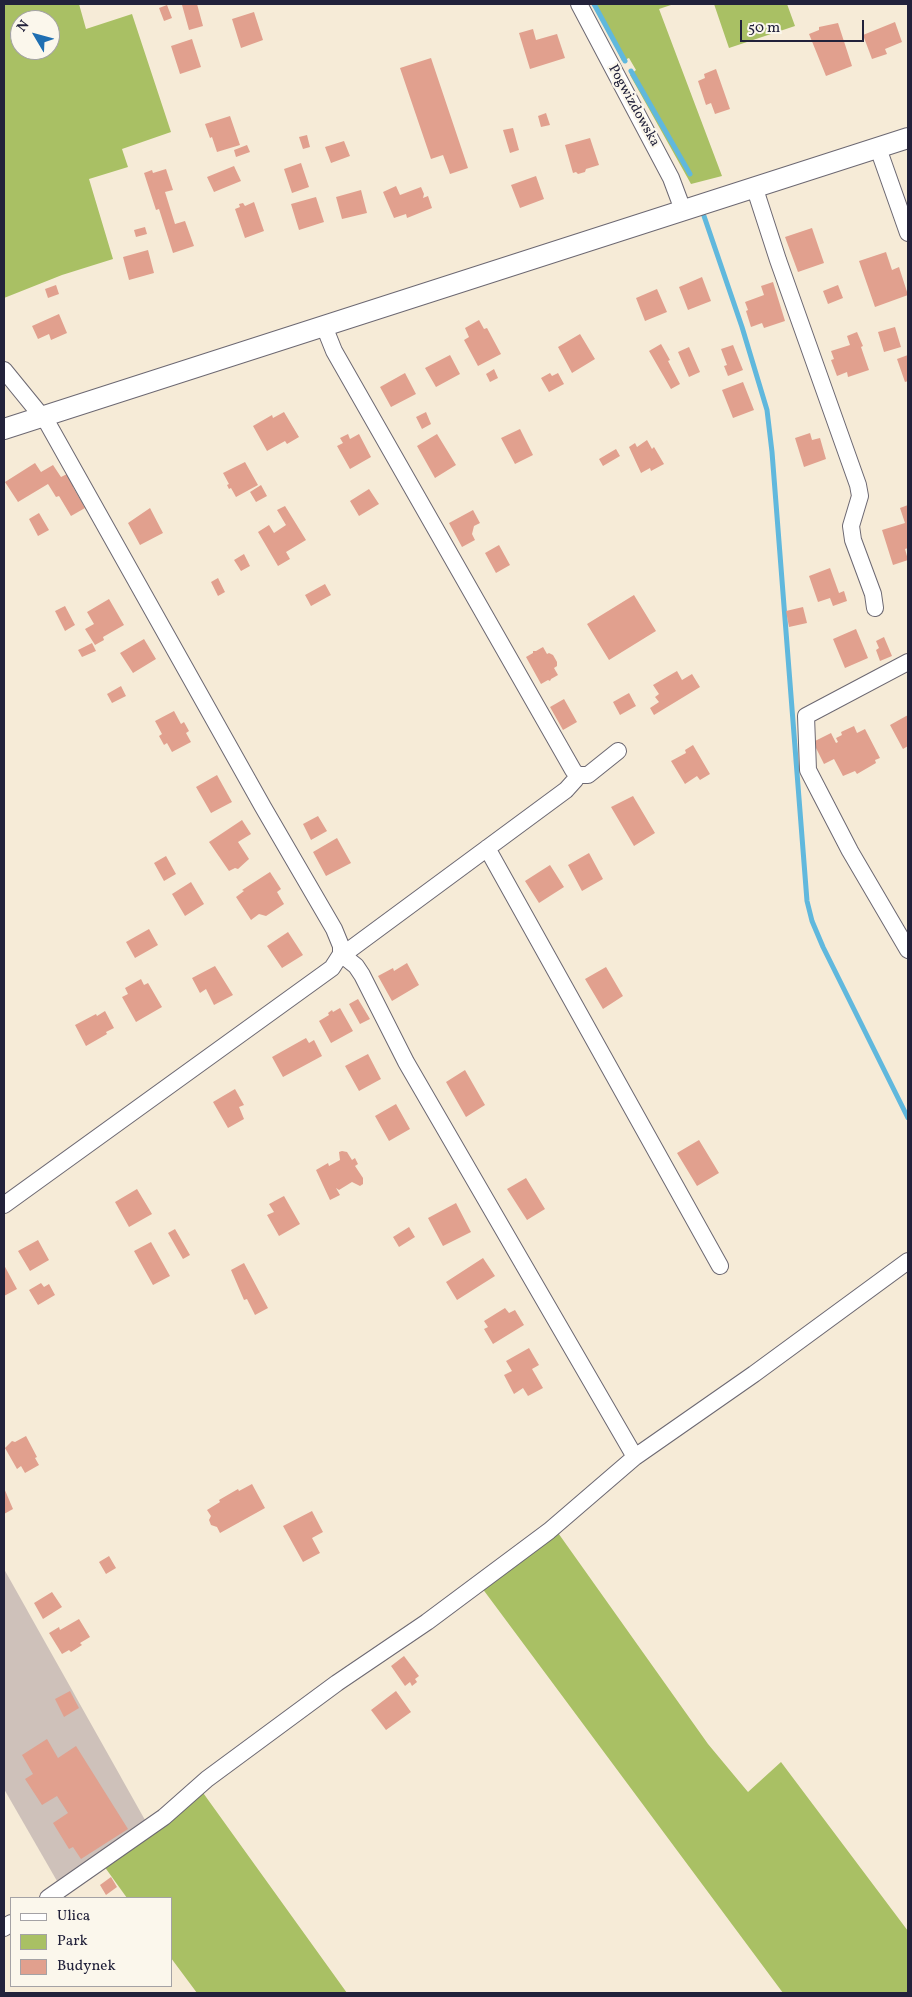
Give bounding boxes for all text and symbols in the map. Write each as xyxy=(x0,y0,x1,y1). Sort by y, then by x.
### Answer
north arrow xyxy=(10,10,60,60)
scale bar xyxy=(742,10,866,42)
text: N xyxy=(13,17,34,36)
text: 50 m xyxy=(748,18,780,39)
street label: Pogwizdowska xyxy=(604,62,662,150)
legend xyxy=(10,1897,172,1987)
text: Ulica xyxy=(57,1906,90,1927)
text: Park xyxy=(57,1931,88,1952)
text: Budynek xyxy=(57,1956,116,1977)

